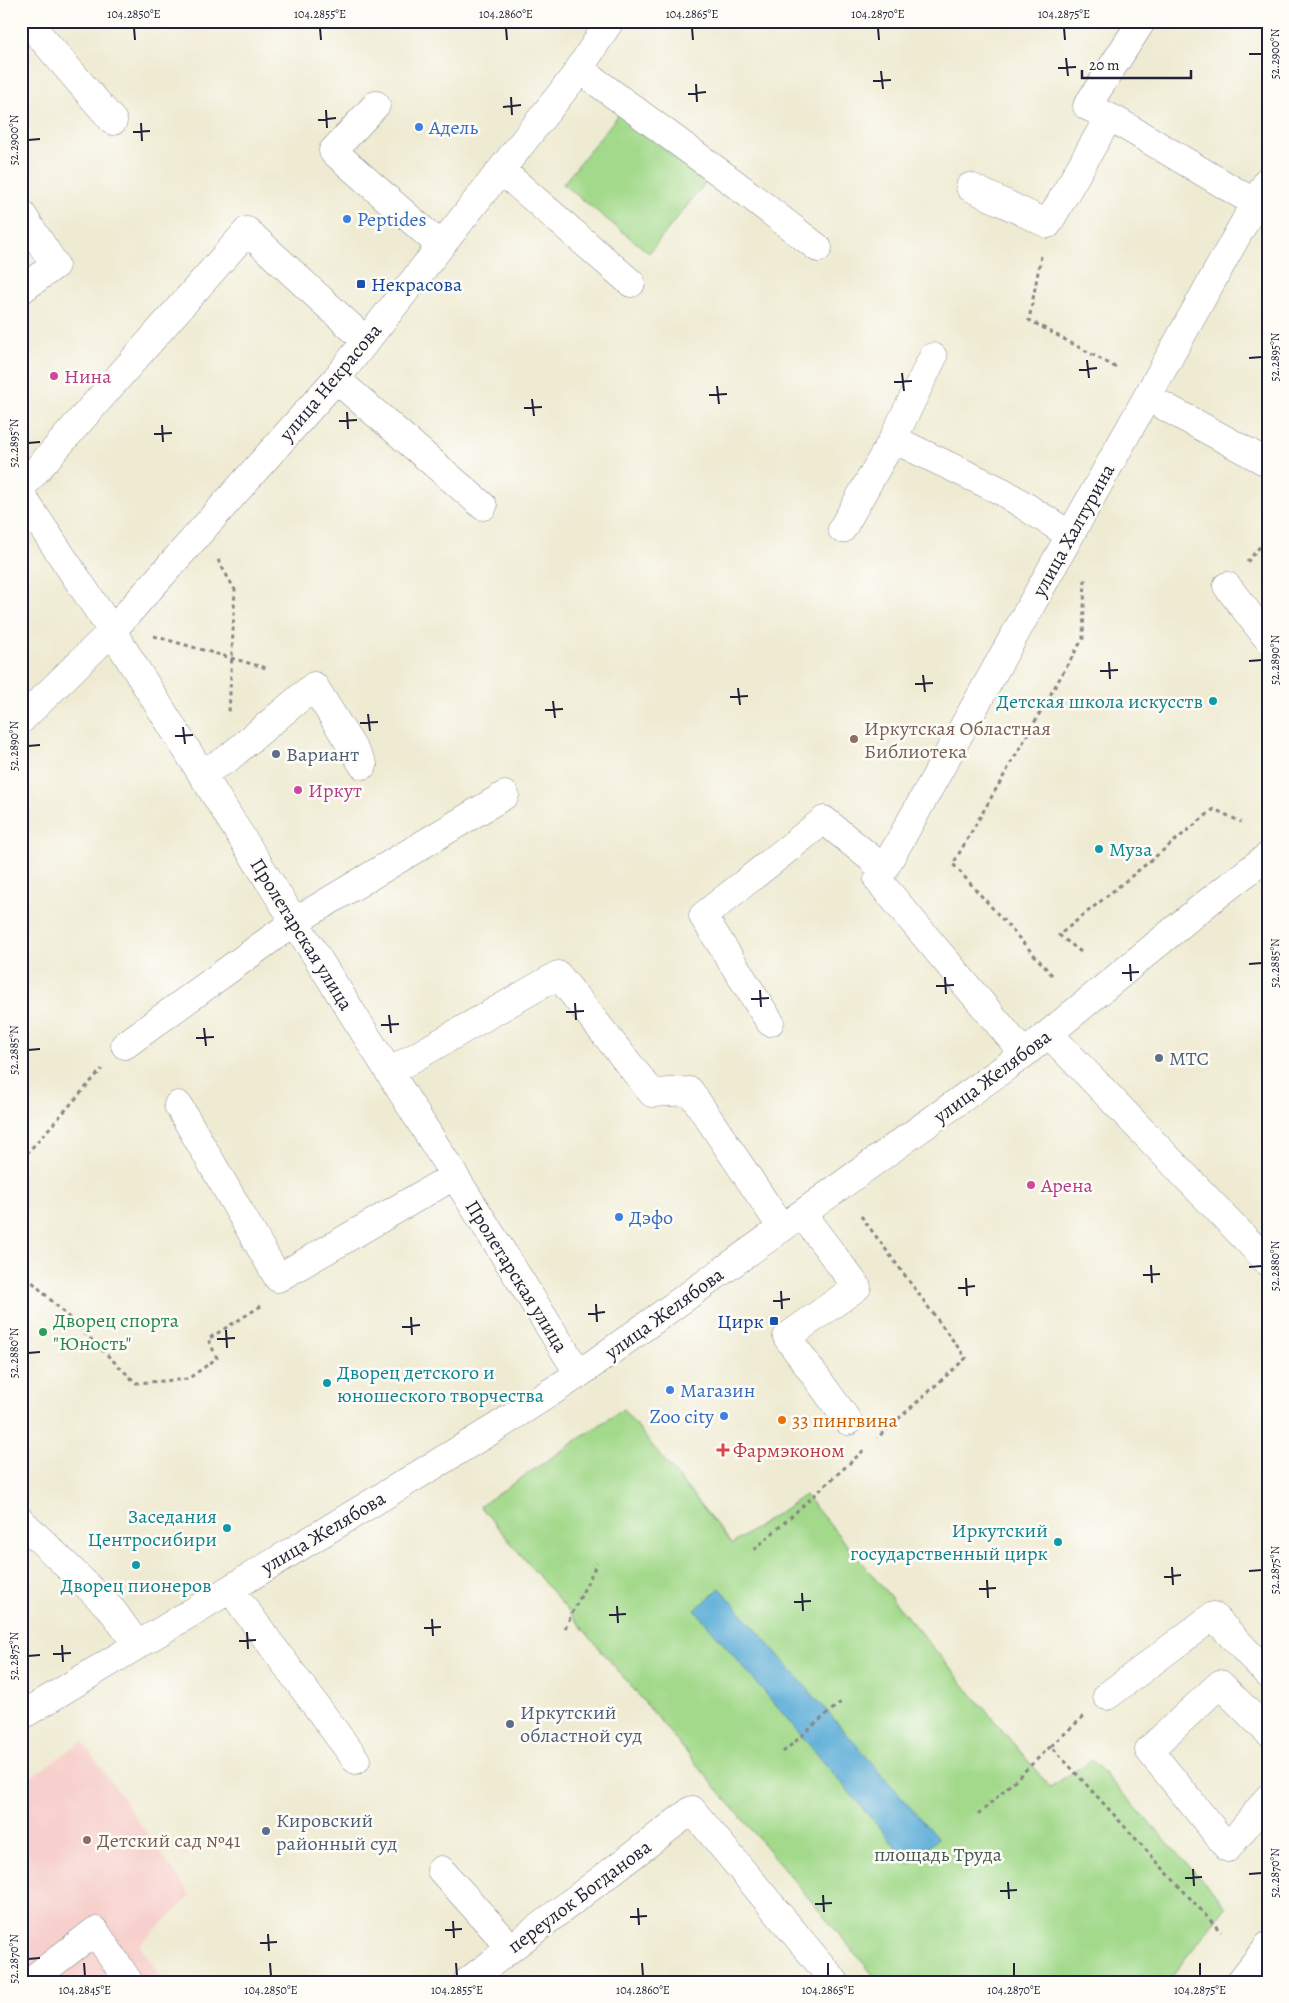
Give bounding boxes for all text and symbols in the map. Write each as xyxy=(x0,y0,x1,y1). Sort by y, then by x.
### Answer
text: 104.2850°E xyxy=(107,6,161,22)
text: 104.2855°E xyxy=(294,6,346,22)
text: 104.2860°E xyxy=(479,6,533,22)
text: 104.2865°E xyxy=(666,6,718,22)
text: 104.2870°E xyxy=(851,6,905,22)
text: 104.2875°E xyxy=(1038,6,1090,22)
text: 52.2900°N xyxy=(1267,28,1283,79)
scale bar xyxy=(1082,48,1190,80)
text: 20 m xyxy=(1089,55,1120,75)
text: 52.2900°N xyxy=(6,114,22,165)
place label: Адель xyxy=(428,114,479,141)
marker: Адель xyxy=(413,121,425,133)
place label: Peptides xyxy=(357,206,427,233)
marker: Peptides xyxy=(341,213,353,225)
place label: Некрасова xyxy=(371,271,463,298)
marker: Некрасова xyxy=(355,278,367,290)
street label: улица Некрасова xyxy=(272,317,388,448)
text: 52.2895°N xyxy=(1267,332,1283,381)
place label: Нина xyxy=(64,363,112,390)
marker: Нина xyxy=(48,370,60,382)
text: 52.2895°N xyxy=(6,418,22,467)
street label: улица Халтурина xyxy=(1025,458,1122,602)
text: 52.2890°N xyxy=(1267,635,1283,685)
place label: Детская школа искусств xyxy=(996,688,1203,715)
marker: Детская школа искусств xyxy=(1207,695,1219,707)
place label: Иркутская Областная Библиотека xyxy=(864,715,1051,765)
text: 52.2890°N xyxy=(6,721,22,771)
marker: Иркутская Областная Библиотека xyxy=(848,733,860,745)
place label: Вариант xyxy=(286,741,359,768)
marker: Вариант xyxy=(270,748,282,760)
place label: Иркут xyxy=(308,777,362,804)
marker: Иркут xyxy=(292,784,304,796)
place label: Муза xyxy=(1109,836,1153,863)
marker: Муза xyxy=(1093,843,1105,855)
street label: Пролетарская улица xyxy=(244,853,360,1016)
text: 52.2885°N xyxy=(1267,938,1283,988)
street label: улица Желябова xyxy=(927,1023,1057,1130)
text: 52.2885°N xyxy=(6,1025,22,1075)
place label: МТС xyxy=(1169,1045,1209,1072)
marker: МТС xyxy=(1153,1052,1165,1064)
place label: Арена xyxy=(1040,1172,1094,1199)
marker: Арена xyxy=(1025,1179,1037,1191)
street label: Пролетарская улица xyxy=(459,1195,575,1358)
place label: Дэфо xyxy=(629,1204,673,1231)
marker: Дэфо xyxy=(613,1211,625,1223)
text: 52.2880°N xyxy=(1267,1240,1283,1291)
street label: улица Желябова xyxy=(599,1261,730,1366)
place label: Дворец спорта "Юность" xyxy=(53,1307,180,1357)
place label: Цирк xyxy=(717,1308,764,1335)
marker: Цирк xyxy=(768,1315,780,1327)
marker: Дворец спорта "Юность" xyxy=(37,1326,49,1338)
text: 52.2880°N xyxy=(6,1327,22,1378)
place label: Дворец детского и юношеского творчества xyxy=(337,1359,545,1409)
marker: Дворец детского и юношеского творчества xyxy=(321,1377,333,1389)
place label: Магазин xyxy=(680,1377,755,1404)
marker: Магазин xyxy=(664,1384,676,1396)
place label: Zoo city xyxy=(650,1403,715,1430)
place label: 33 пингвина xyxy=(792,1407,899,1434)
marker: Zoo city xyxy=(718,1410,730,1422)
marker: 33 пингвина xyxy=(776,1414,788,1426)
place label: Фармэконом xyxy=(733,1437,845,1464)
marker: Фармэконом xyxy=(717,1444,729,1456)
street label: улица Желябова xyxy=(255,1484,391,1581)
place label: Заседания Центросибири xyxy=(88,1503,217,1553)
place label: Иркутский государственный цирк xyxy=(850,1517,1048,1567)
marker: Заседания Центросибири xyxy=(221,1522,233,1534)
marker: Иркутский государственный цирк xyxy=(1052,1536,1064,1548)
text: 52.2875°N xyxy=(1267,1545,1283,1594)
marker: Дворец пионеров xyxy=(130,1559,142,1571)
place label: Дворец пионеров xyxy=(60,1572,212,1599)
text: 52.2875°N xyxy=(6,1631,22,1680)
place label: Иркутский областной суд xyxy=(520,1699,642,1749)
marker: Иркутский областной суд xyxy=(504,1718,516,1730)
place label: Кировский районный суд xyxy=(276,1807,398,1857)
marker: Кировский районный суд xyxy=(260,1825,272,1837)
place label: Детский сад №41 xyxy=(97,1827,241,1854)
street label: переулок Богданова xyxy=(502,1833,657,1959)
marker: Детский сад №41 xyxy=(81,1834,93,1846)
park label: площадь Труда xyxy=(874,1841,1003,1868)
text: 52.2870°N xyxy=(1267,1848,1283,1898)
text: 52.2870°N xyxy=(6,1934,22,1984)
text: 104.2845°E xyxy=(59,1982,111,1998)
text: 104.2850°E xyxy=(244,1982,298,1998)
text: 104.2855°E xyxy=(431,1982,483,1998)
text: 104.2860°E xyxy=(616,1982,670,1998)
text: 104.2865°E xyxy=(802,1982,854,1998)
text: 104.2870°E xyxy=(987,1982,1041,1998)
text: 104.2875°E xyxy=(1174,1982,1226,1998)

